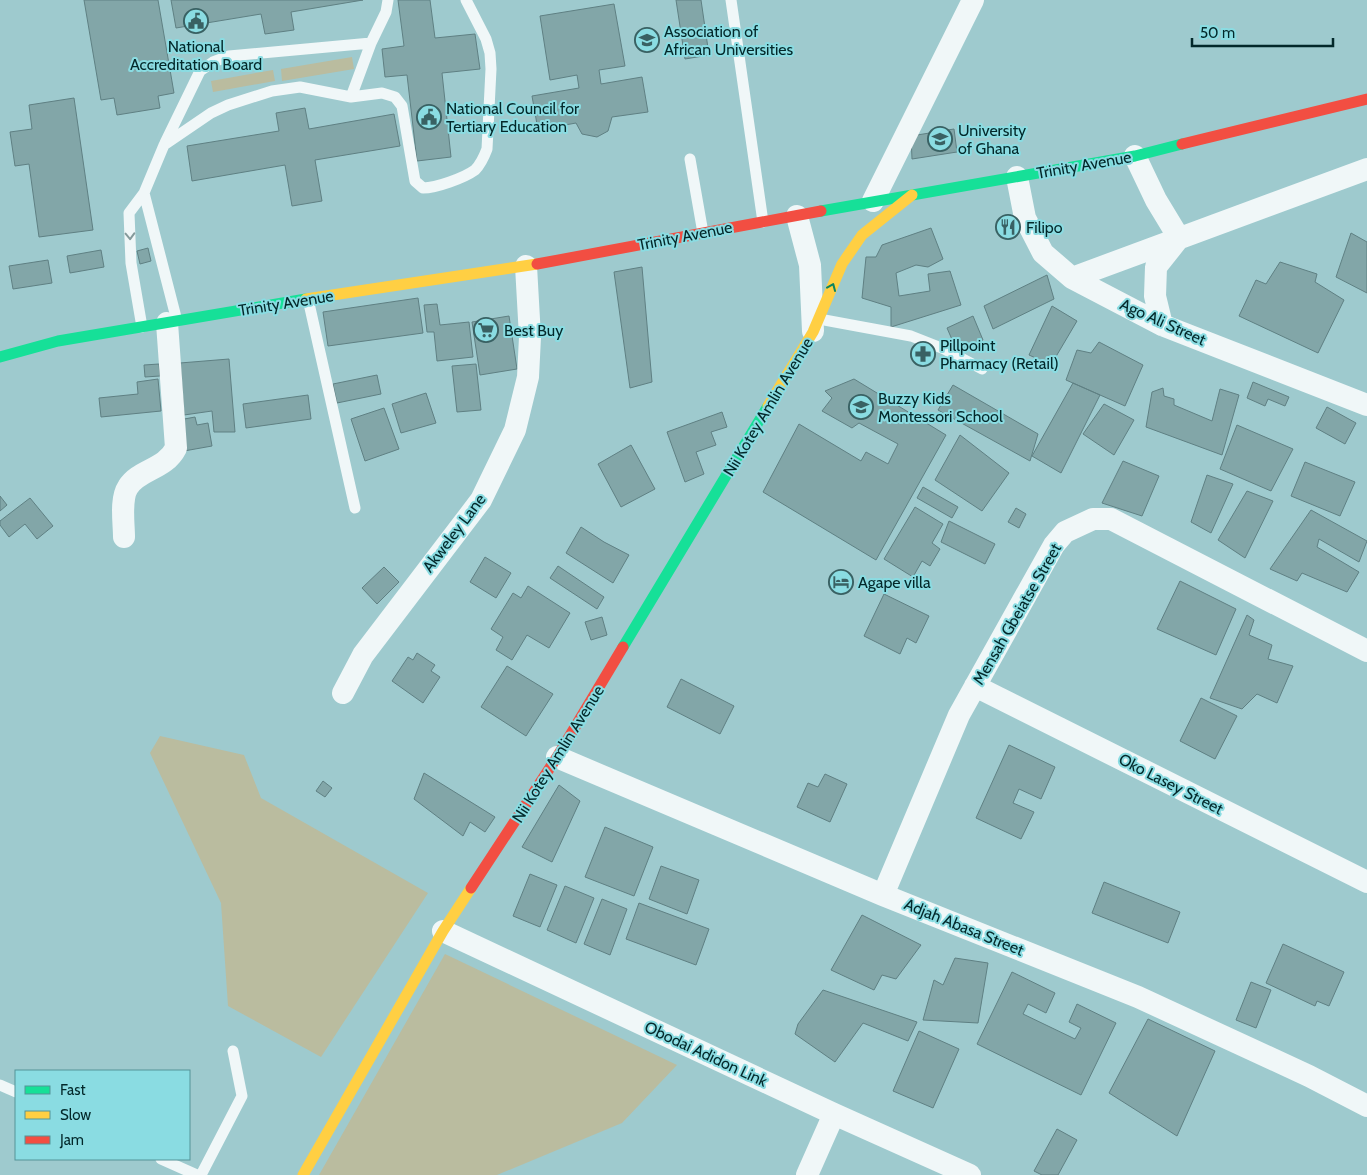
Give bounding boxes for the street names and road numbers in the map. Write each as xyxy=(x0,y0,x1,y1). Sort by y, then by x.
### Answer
street label: Trinity Avenue xyxy=(1035,147,1133,183)
street label: Trinity Avenue xyxy=(636,218,734,254)
street label: Trinity Avenue xyxy=(237,286,335,320)
street label: Ago Ali Street xyxy=(1117,295,1209,350)
street label: Nii Kotey Amlin Avenue xyxy=(719,334,817,480)
street label: Akweley Lane xyxy=(418,490,490,576)
street label: Mensah Gbeiatse Street xyxy=(969,539,1066,688)
street label: Nii Kotey Amlin Avenue xyxy=(508,682,608,826)
street label: Oko Lasey Street xyxy=(1116,750,1227,819)
street label: Adjah Abasa Street xyxy=(901,894,1027,960)
street label: Obodai Adidon Link xyxy=(642,1017,771,1091)

